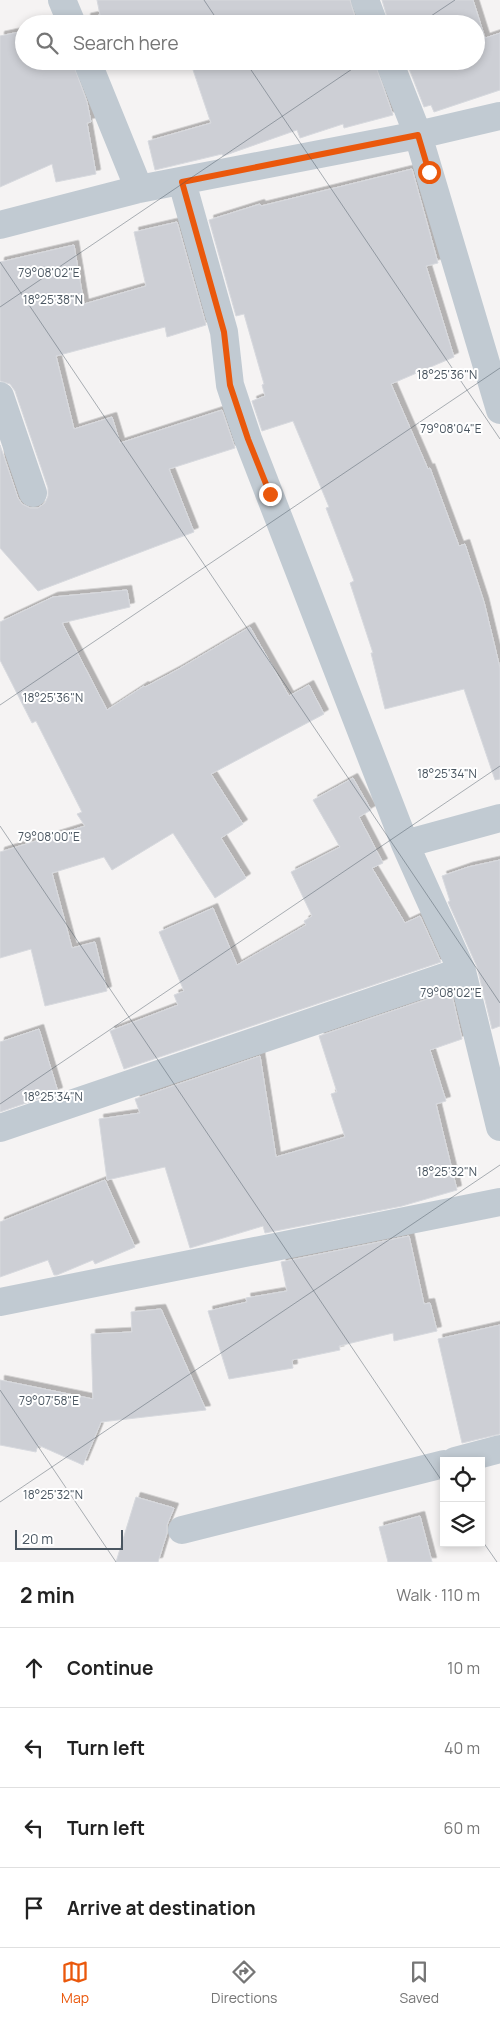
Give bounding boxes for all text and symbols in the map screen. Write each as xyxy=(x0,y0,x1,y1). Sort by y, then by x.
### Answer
search box xyxy=(15,15,485,70)
icon: search xyxy=(33,29,61,57)
text: Search here xyxy=(73,30,179,56)
route start xyxy=(418,161,441,184)
text: 79°08'02"E xyxy=(18,264,80,281)
text: 18°25'38"N xyxy=(23,291,83,308)
text: 18°25'36"N xyxy=(417,366,477,383)
text: 79°08'04"E xyxy=(420,420,482,437)
route end xyxy=(259,483,282,506)
text: 18°25'36"N xyxy=(23,689,83,706)
text: 18°25'34"N xyxy=(417,765,477,782)
text: 79°08'00"E xyxy=(18,828,80,845)
text: 79°08'02"E xyxy=(420,984,482,1001)
text: 18°25'34"N xyxy=(23,1088,83,1105)
text: 18°25'32"N xyxy=(417,1163,477,1180)
text: 79°07'58"E xyxy=(19,1392,79,1409)
map controls xyxy=(440,1457,485,1547)
button: locate xyxy=(440,1457,485,1502)
text: 18°25'32"N xyxy=(23,1486,83,1503)
button: layers xyxy=(440,1502,485,1547)
scale bar xyxy=(15,1527,122,1550)
text: 20 m xyxy=(22,1529,53,1548)
text: 2 min xyxy=(20,1581,75,1609)
text: Walk · 110 m xyxy=(396,1584,480,1606)
icon: ahead xyxy=(20,1654,48,1682)
text: Continue xyxy=(67,1655,153,1681)
text: 10 m xyxy=(447,1657,480,1679)
icon: left xyxy=(20,1734,48,1762)
text: Turn left xyxy=(67,1735,145,1761)
text: 40 m xyxy=(444,1737,480,1759)
icon: left xyxy=(20,1814,48,1842)
text: Turn left xyxy=(67,1815,145,1841)
text: 60 m xyxy=(444,1817,480,1839)
icon: arrive xyxy=(20,1894,48,1922)
text: Arrive at destination xyxy=(67,1895,256,1921)
tab: Map xyxy=(61,1958,89,2007)
tab: Directions xyxy=(211,1958,277,2007)
tab: Saved xyxy=(400,1958,439,2007)

